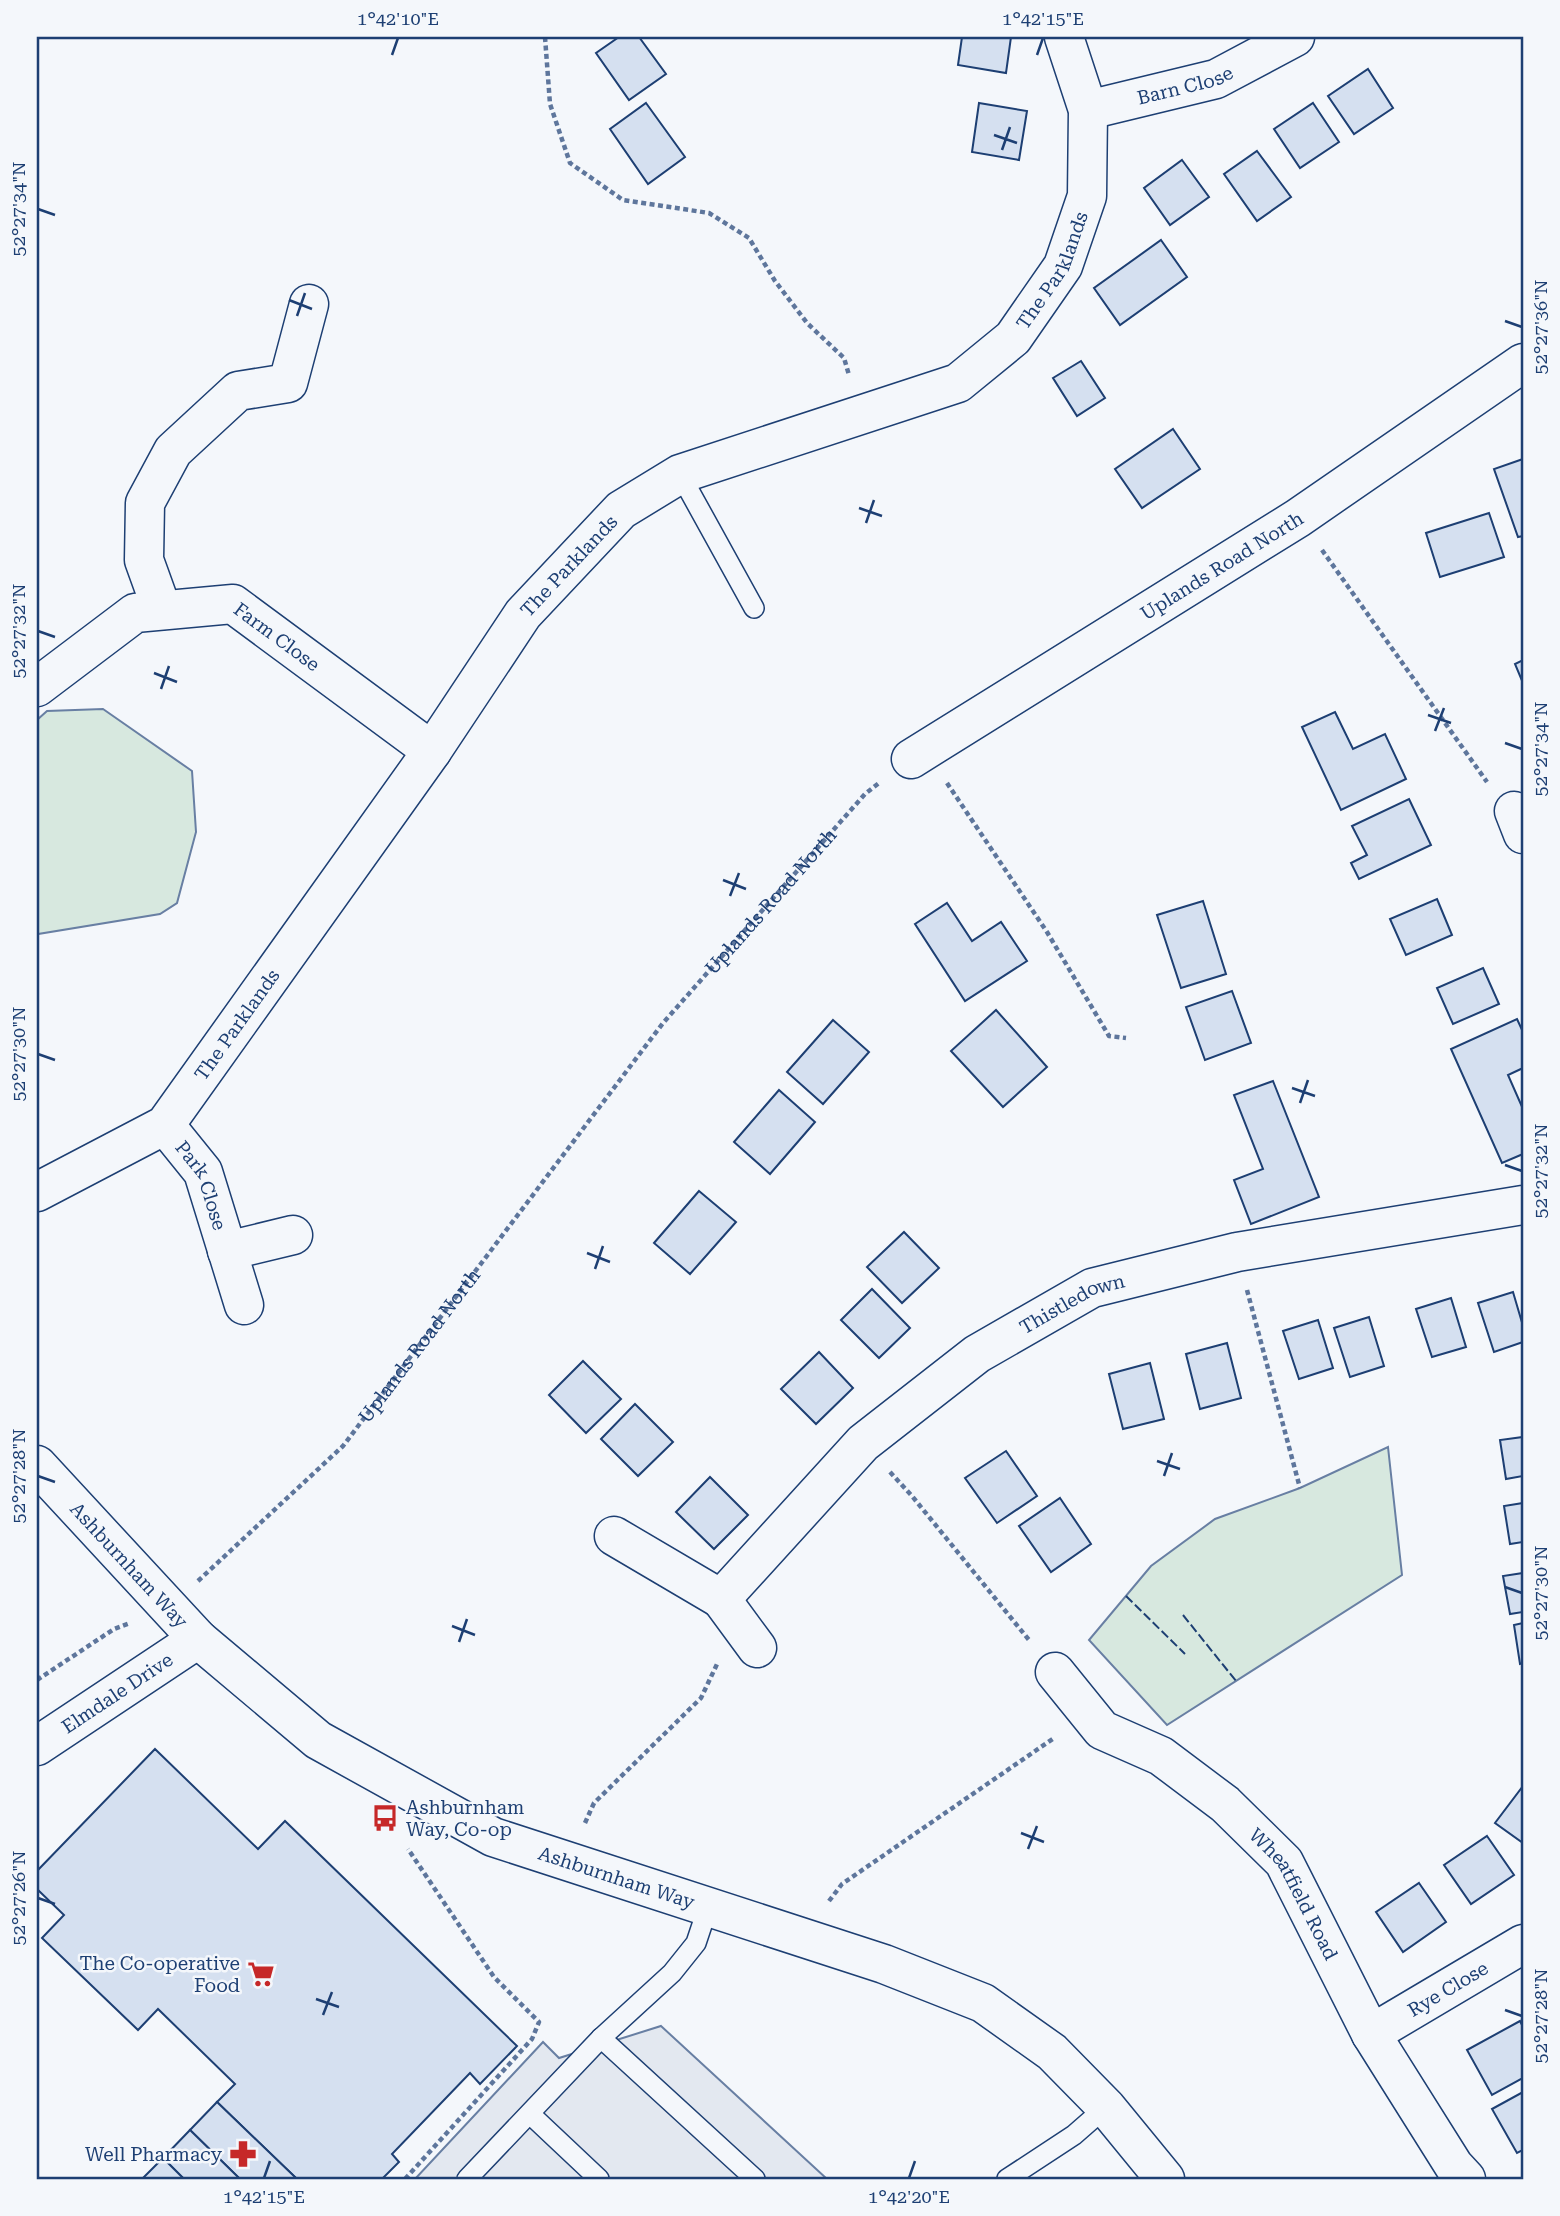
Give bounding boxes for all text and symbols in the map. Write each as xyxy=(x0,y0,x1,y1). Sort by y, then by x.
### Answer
text: 1°42'10"E xyxy=(357,8,439,29)
text: 1°42'15"E xyxy=(1002,8,1084,29)
street label: Barn Close xyxy=(1135,61,1237,110)
text: 52°27'34"N xyxy=(8,162,29,256)
street label: The Parklands xyxy=(1012,209,1093,334)
text: 52°27'36"N xyxy=(1530,280,1551,374)
street label: Uplands Road North xyxy=(1136,507,1308,625)
street label: The Parklands xyxy=(516,510,622,622)
text: 52°27'32"N xyxy=(8,584,29,678)
street label: Farm Close xyxy=(229,598,324,676)
text: 52°27'34"N xyxy=(1530,702,1551,796)
street label: Uplands Road North xyxy=(700,824,841,979)
street label: The Parklands xyxy=(190,965,285,1085)
text: 52°27'30"N xyxy=(8,1007,29,1101)
text: 52°27'32"N xyxy=(1530,1124,1551,1218)
street label: Park Close xyxy=(170,1136,231,1233)
street label: Uplands Road North xyxy=(354,1264,485,1428)
street label: Thistledown xyxy=(1015,1269,1127,1339)
text: 52°27'28"N xyxy=(8,1429,29,1523)
street label: Ashburnham Way xyxy=(65,1498,193,1633)
text: 52°27'30"N xyxy=(1530,1546,1551,1640)
street label: Elmdale Drive xyxy=(57,1648,177,1738)
place label: Ashburnham Way, Co-op xyxy=(406,1796,524,1841)
bus stop icon: Ashburnham Way, Co-op xyxy=(370,1803,400,1833)
street label: Wheatfield Road xyxy=(1244,1823,1343,1964)
street label: Ashburnham Way xyxy=(536,1842,698,1914)
text: 52°27'26"N xyxy=(8,1851,29,1945)
place label: The Co-operative Food xyxy=(80,1952,240,1997)
street label: Rye Close xyxy=(1403,1956,1492,2022)
supermarket icon: The Co-operative Food xyxy=(246,1959,276,1989)
text: 52°27'28"N xyxy=(1530,1969,1551,2063)
pharmacy icon: Well Pharmacy xyxy=(228,2139,258,2169)
place label: Well Pharmacy xyxy=(85,2143,223,2166)
text: 1°42'15"E xyxy=(223,2186,305,2207)
text: 1°42'20"E xyxy=(868,2186,950,2207)

